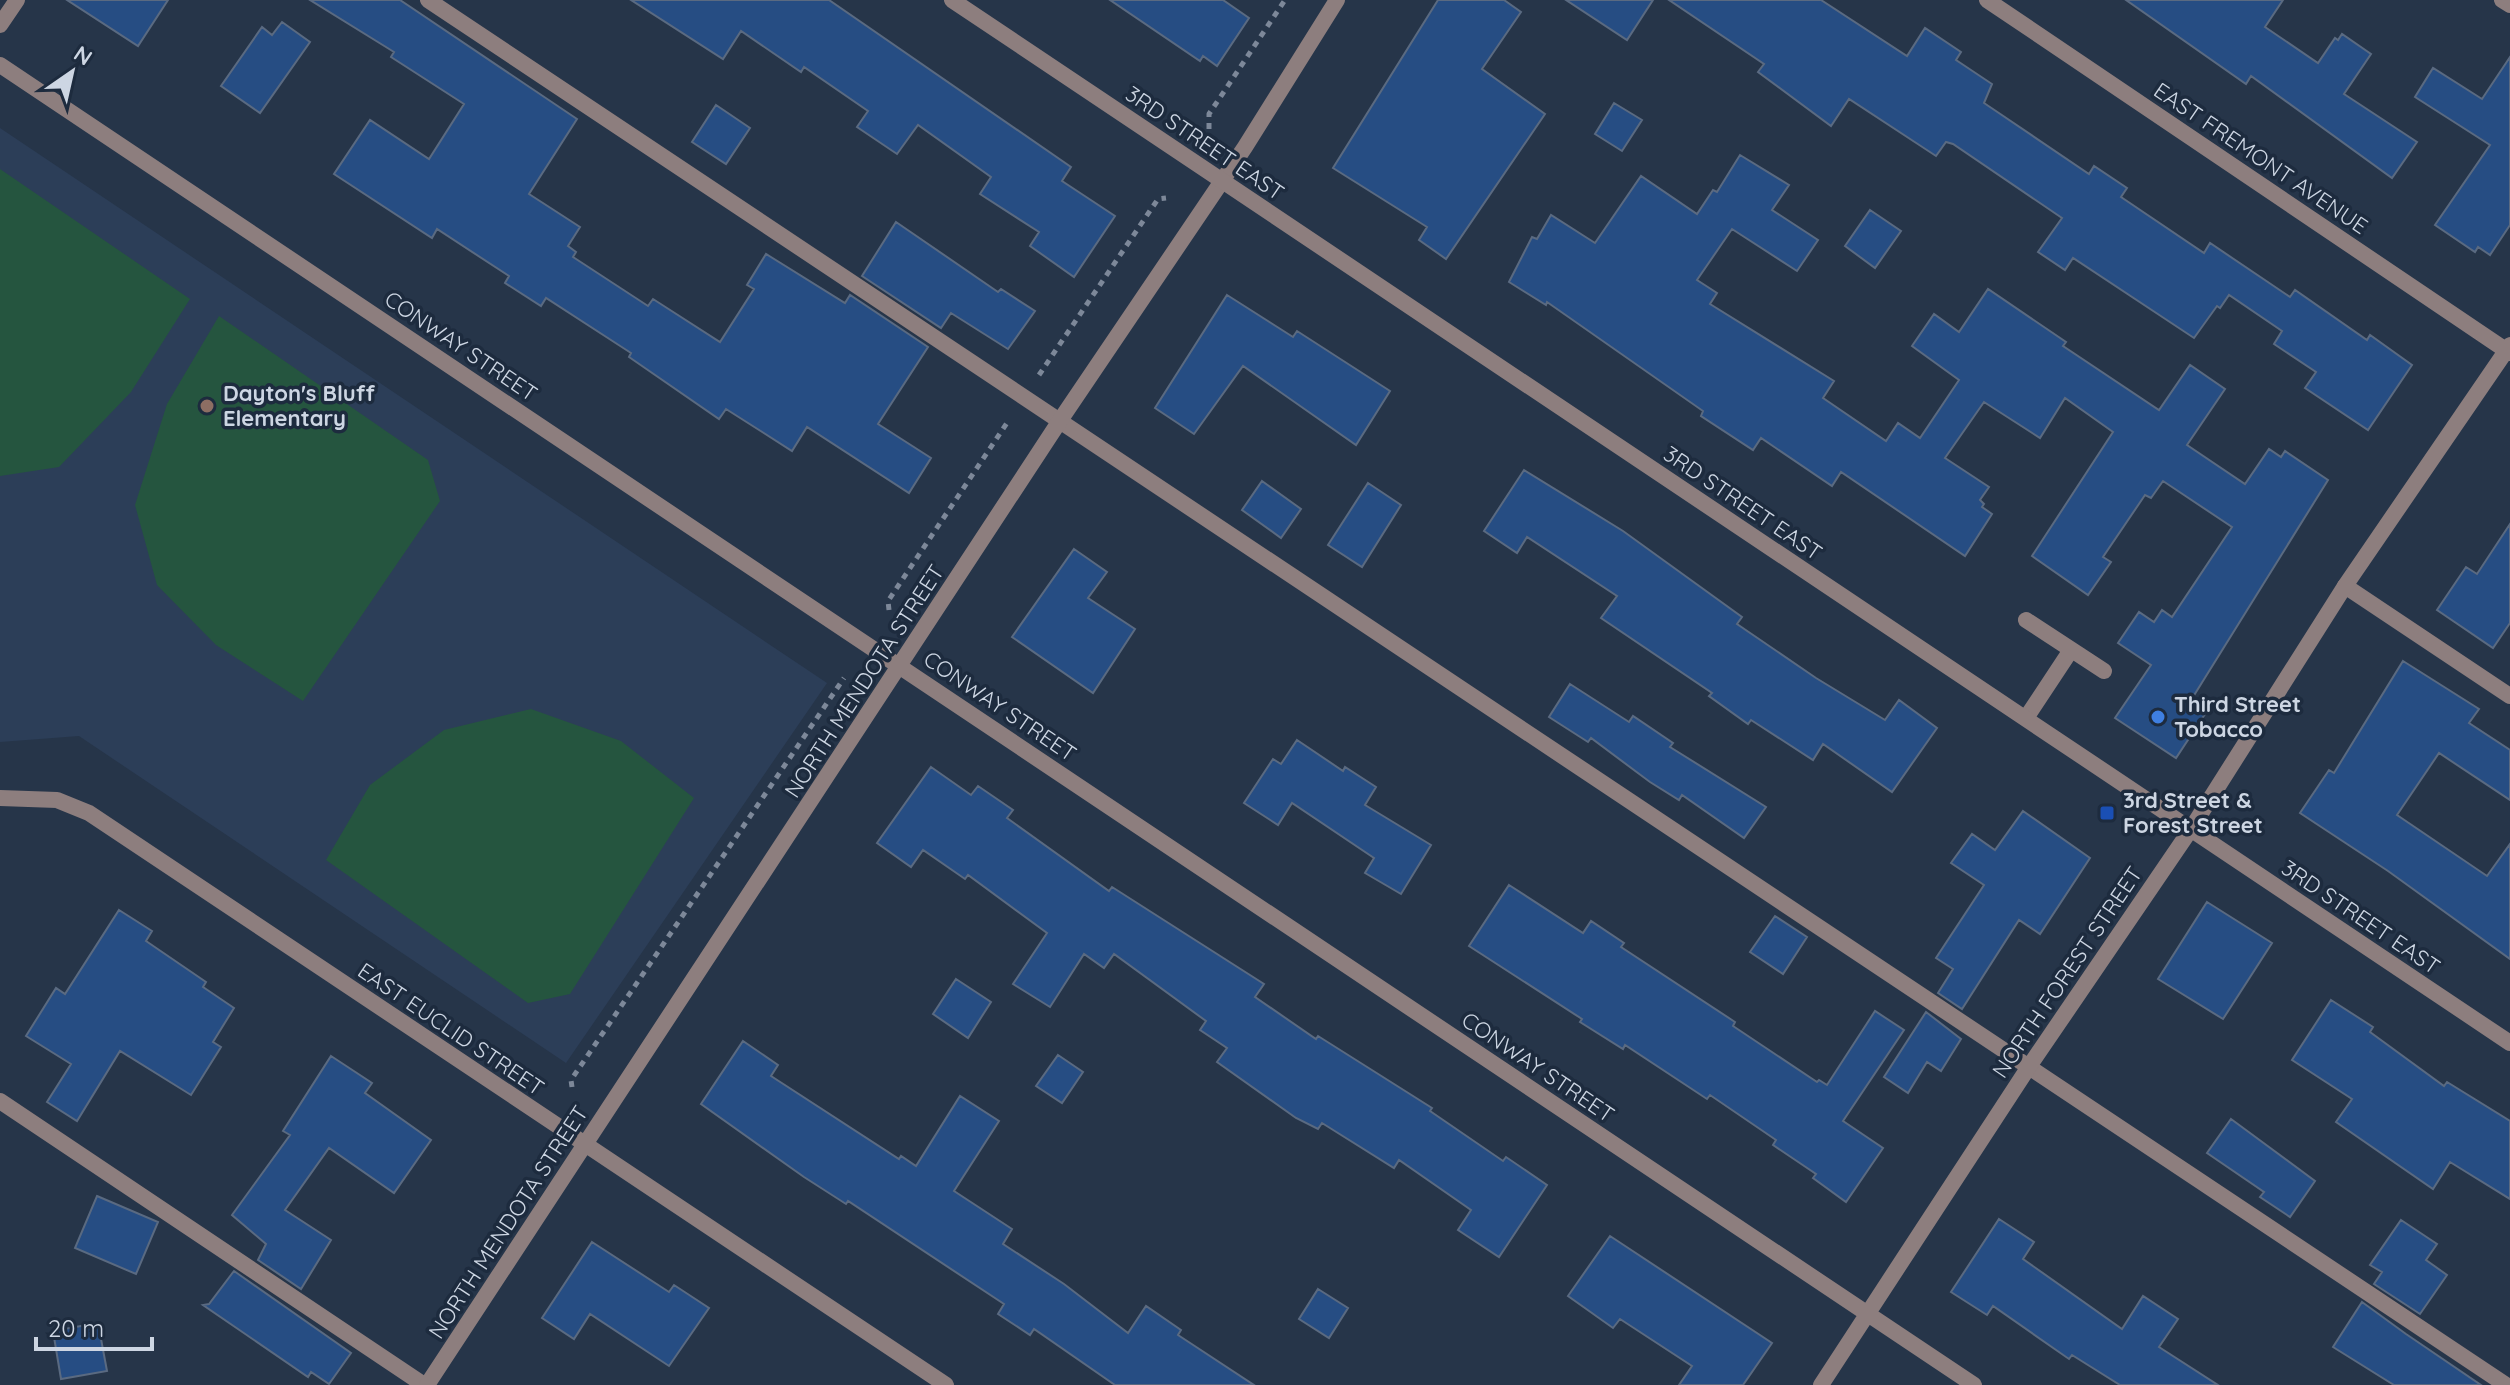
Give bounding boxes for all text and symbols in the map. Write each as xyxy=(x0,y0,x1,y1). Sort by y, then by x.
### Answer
north arrow xyxy=(32,32,112,112)
text: N xyxy=(69,39,98,72)
street label: EAST FREMONT AVENUE xyxy=(2149,76,2373,240)
street label: 3RD STREET EAST xyxy=(1120,80,1290,206)
street label: CONWAY STREET xyxy=(379,285,543,407)
place label: Dayton's Bluff Elementary xyxy=(223,379,376,432)
marker: Dayton's Bluff Elementary xyxy=(198,397,216,415)
street label: 3RD STREET EAST xyxy=(1658,440,1828,566)
street label: NORTH MENDOTA STREET xyxy=(778,559,950,803)
street label: CONWAY STREET xyxy=(918,645,1082,767)
place label: Third Street Tobacco xyxy=(2174,690,2301,743)
marker: Third Street Tobacco xyxy=(2149,708,2167,726)
place label: 3rd Street & Forest Street xyxy=(2123,786,2263,839)
marker: 3rd Street & Forest Street xyxy=(2098,804,2116,822)
street label: 3RD STREET EAST xyxy=(2276,854,2446,980)
street label: NORTH FOREST STREET xyxy=(1986,861,2148,1083)
street label: EAST EUCLID STREET xyxy=(353,956,549,1102)
street label: CONWAY STREET xyxy=(1456,1006,1620,1128)
street label: NORTH MENDOTA STREET xyxy=(422,1100,594,1344)
scale bar xyxy=(36,1301,152,1351)
text: 20 m xyxy=(48,1313,104,1343)

